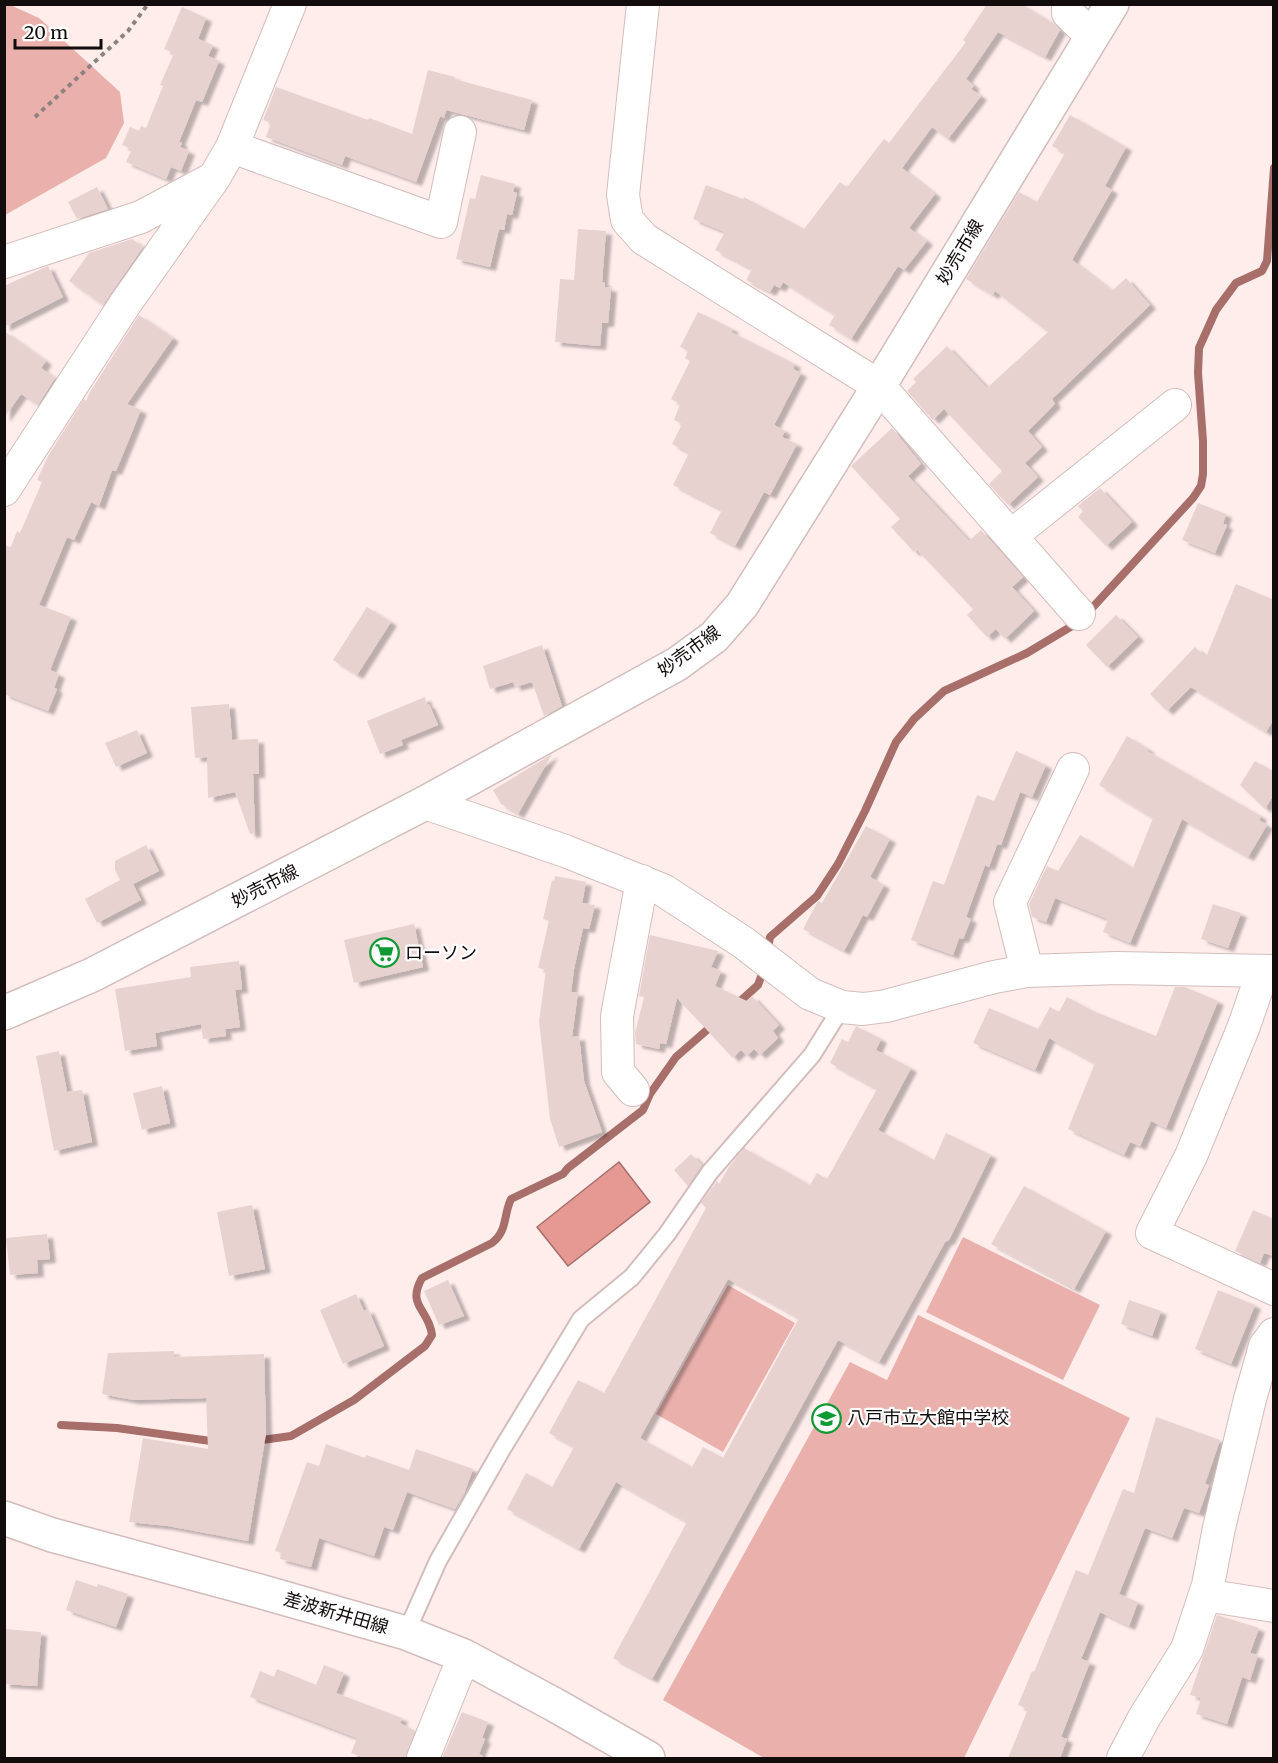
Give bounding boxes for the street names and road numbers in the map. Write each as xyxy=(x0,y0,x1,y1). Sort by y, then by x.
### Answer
street label: 妙売市線 xyxy=(931,215,988,289)
street label: 妙売市線 xyxy=(653,620,725,681)
street label: 妙売市線 xyxy=(227,859,302,912)
street label: 差波新井田線 xyxy=(281,1587,391,1638)

